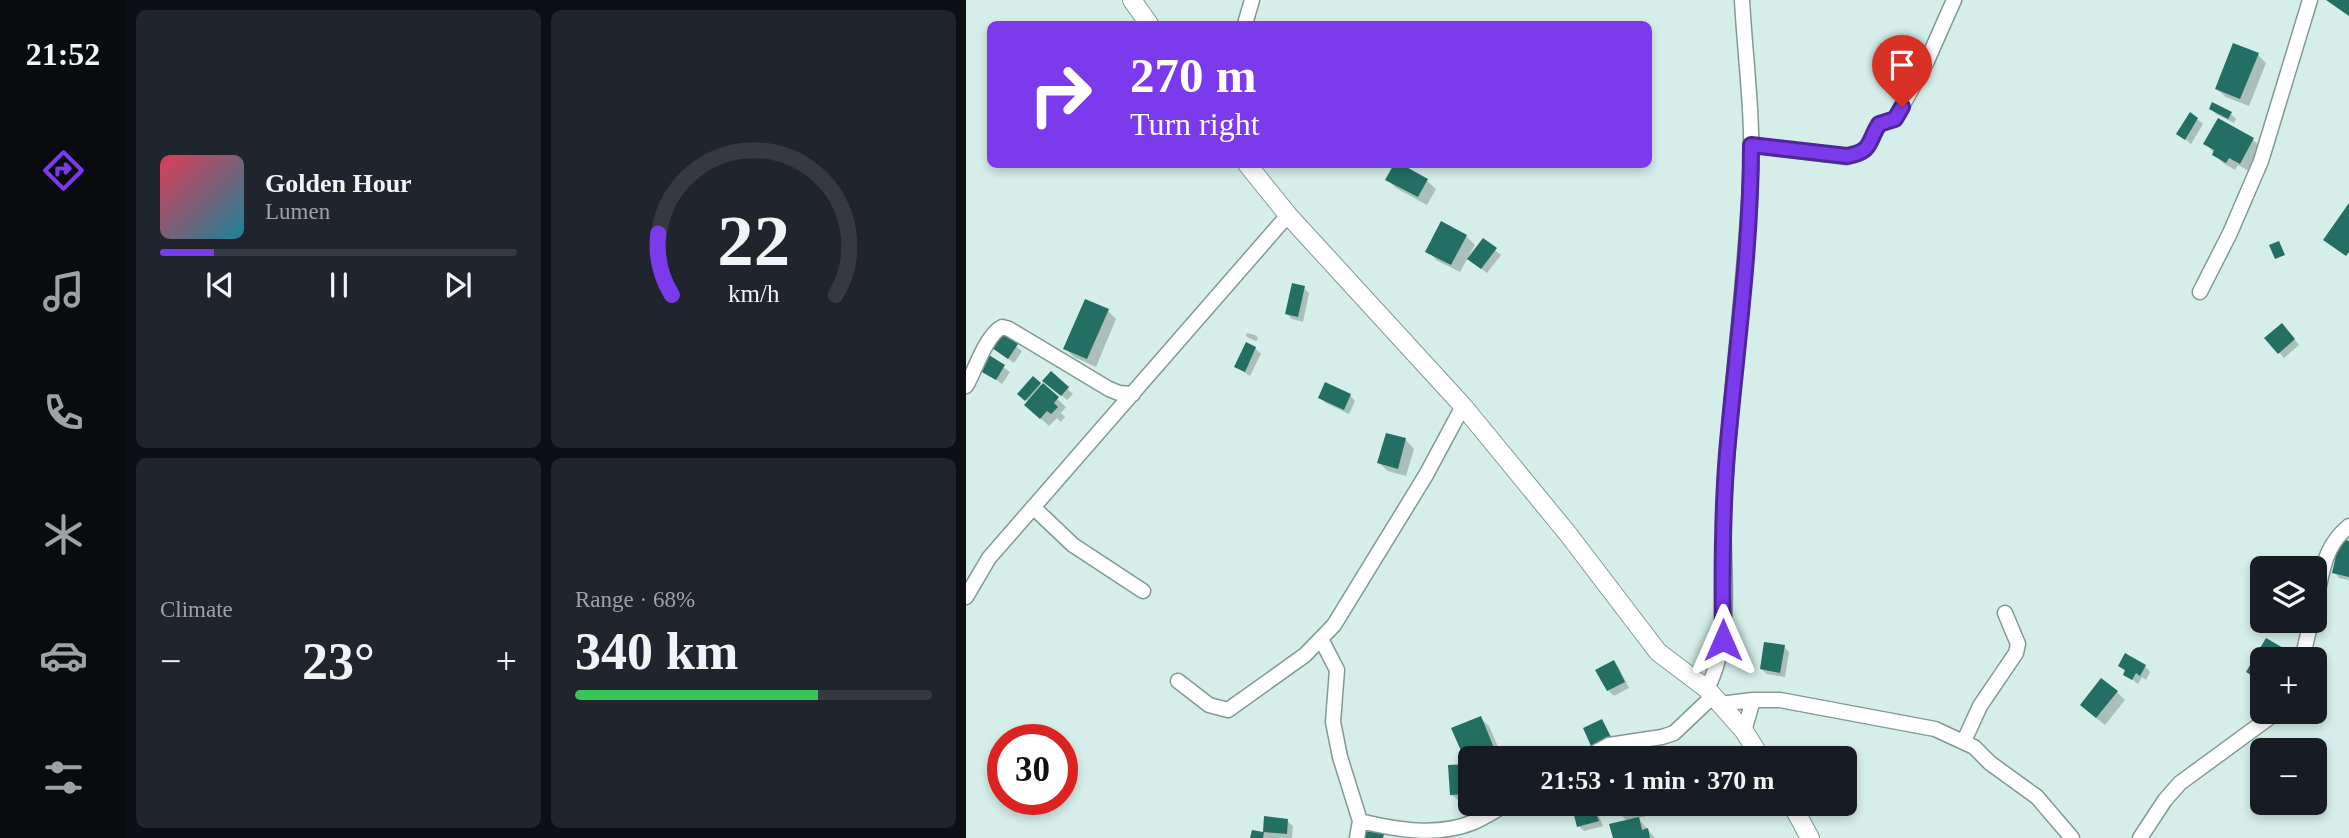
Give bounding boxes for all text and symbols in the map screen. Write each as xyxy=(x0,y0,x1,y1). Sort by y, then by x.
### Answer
pin xyxy=(1872,35,1932,107)
text: 21:52 xyxy=(26,36,100,72)
icon: arrive xyxy=(1883,46,1921,84)
text: 270 m xyxy=(1130,48,1257,103)
icon: right xyxy=(1015,49,1106,140)
text: Turn right xyxy=(1130,106,1260,142)
icon: directions xyxy=(39,146,88,195)
text: Golden Hour xyxy=(265,169,412,198)
text: Lumen xyxy=(265,199,330,224)
text: 22 xyxy=(717,201,790,282)
icon: previous xyxy=(201,266,239,304)
icon: pause xyxy=(320,266,358,304)
icon: next xyxy=(439,266,477,304)
icon: music xyxy=(39,267,88,316)
text: km/h xyxy=(728,280,780,307)
icon: phone xyxy=(39,388,88,437)
icon: climate xyxy=(39,510,88,559)
map controls xyxy=(2250,556,2327,815)
button: layers xyxy=(2250,556,2327,633)
text: Range · 68% xyxy=(575,587,695,612)
text: Climate xyxy=(160,597,233,622)
position arrow xyxy=(1686,603,1760,677)
text: 340 km xyxy=(575,623,738,680)
icon: car xyxy=(39,631,88,680)
text: 23° xyxy=(302,633,375,690)
text: − xyxy=(160,640,181,682)
text: + xyxy=(496,640,517,682)
button: + xyxy=(2250,647,2327,724)
speed limit sign: 30 xyxy=(987,724,1078,815)
button: − xyxy=(2250,738,2327,815)
icon: filters xyxy=(39,753,88,802)
text: 21:53 · 1 min · 370 m xyxy=(1541,766,1775,795)

